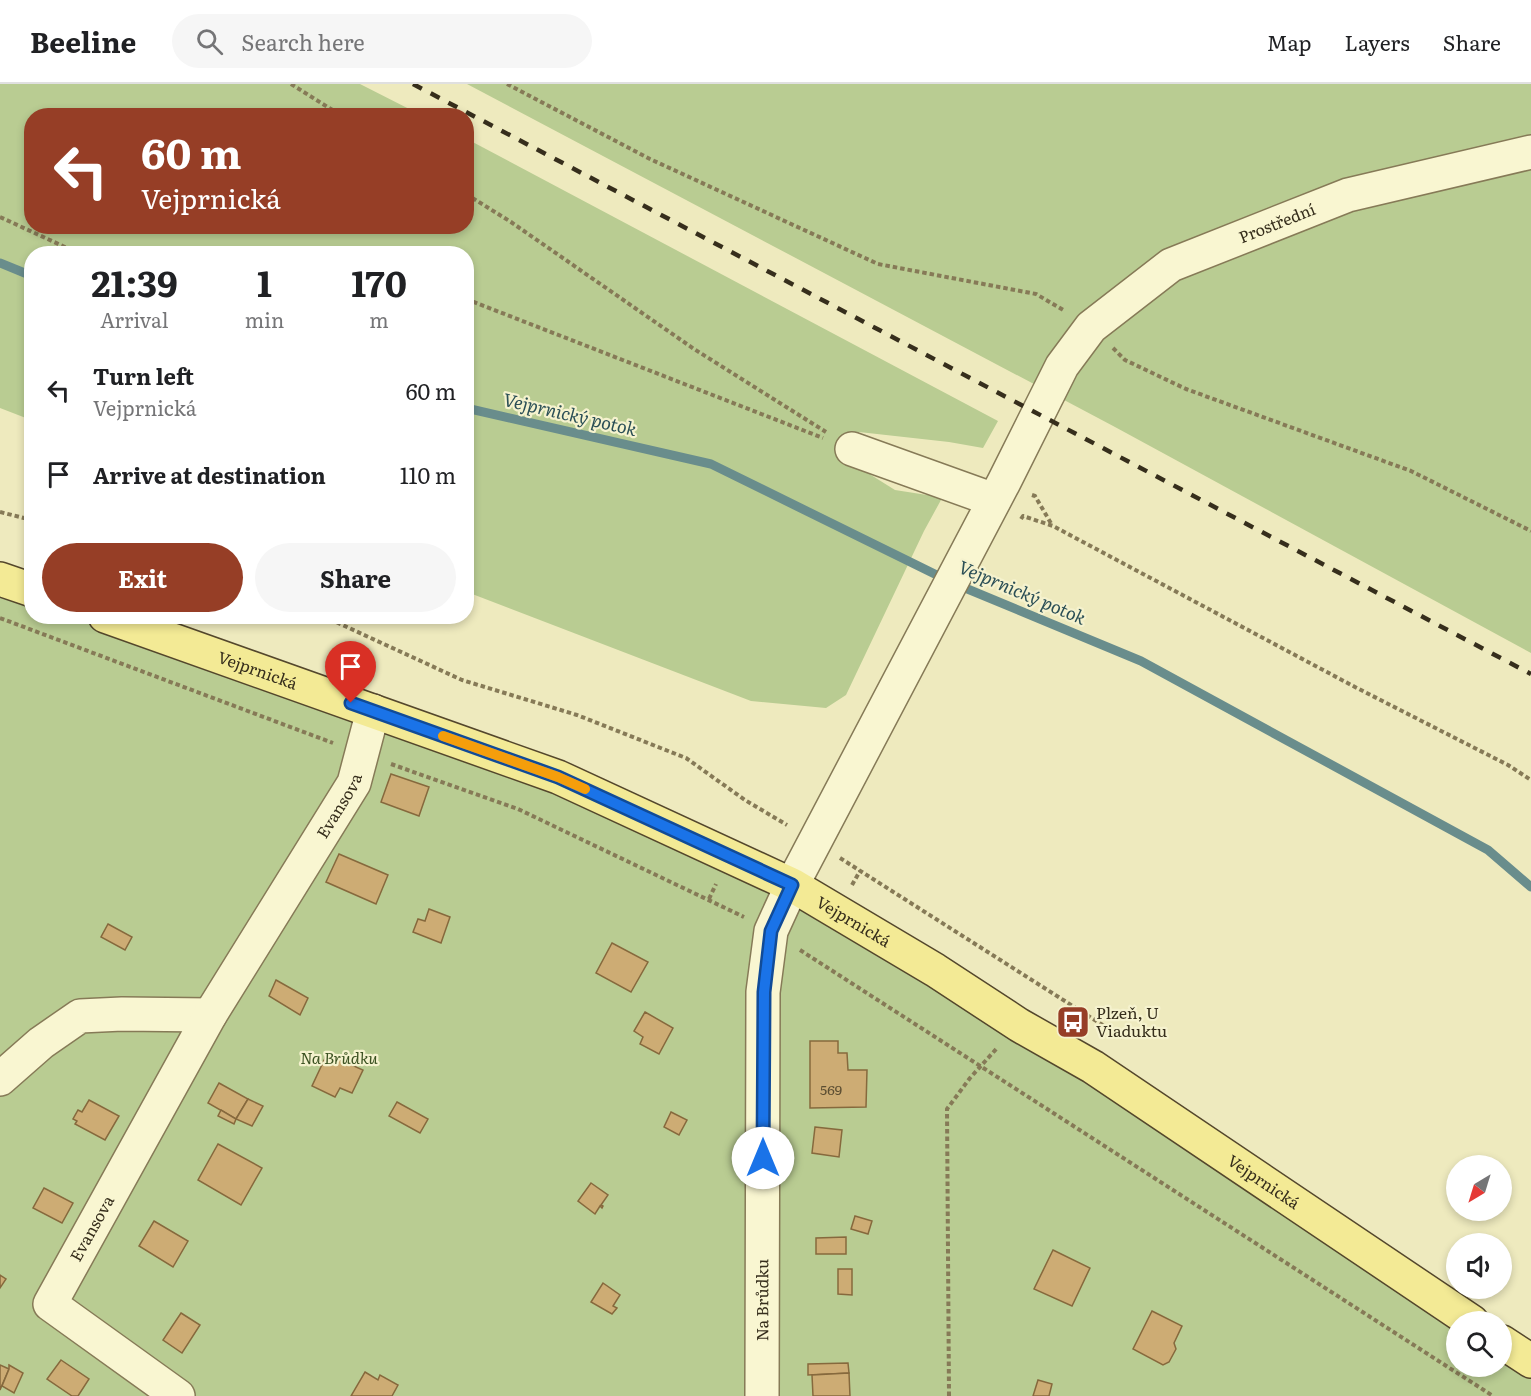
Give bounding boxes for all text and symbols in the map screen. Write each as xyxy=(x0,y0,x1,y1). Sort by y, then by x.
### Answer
search box xyxy=(172,14,592,68)
text: Beeline xyxy=(30,20,136,62)
icon: search xyxy=(193,25,226,58)
text: Search here xyxy=(241,25,365,58)
text: Map xyxy=(1267,26,1312,57)
text: Layers xyxy=(1345,26,1410,57)
text: Share xyxy=(1443,26,1501,57)
text: 60 m xyxy=(141,120,242,182)
icon: left xyxy=(42,132,120,210)
text: Vejprnická xyxy=(141,177,281,217)
street label: Prostřední xyxy=(1235,196,1319,248)
text: 21:39 xyxy=(91,255,178,308)
text: 1 xyxy=(257,255,272,308)
text: 170 xyxy=(351,255,407,308)
text: Arrival xyxy=(100,304,169,334)
text: min xyxy=(245,304,284,334)
text: m xyxy=(369,304,389,334)
text: Turn left xyxy=(93,359,194,392)
icon: left xyxy=(42,374,75,407)
text: 60 m xyxy=(406,374,456,407)
water label: Vejprnický potok xyxy=(501,385,640,442)
text: Vejprnická xyxy=(93,392,197,422)
icon: arrive xyxy=(42,458,75,491)
text: Arrive at destination xyxy=(93,458,326,491)
text: 110 m xyxy=(400,458,456,491)
button: Exit xyxy=(42,543,243,612)
button: Share xyxy=(255,543,456,612)
water label: Vejprnický potok xyxy=(955,553,1091,631)
pin xyxy=(325,641,376,703)
street label: Vejprnická xyxy=(215,644,301,695)
icon: arrive xyxy=(334,650,367,683)
street label: Evansova xyxy=(310,771,367,842)
street label: Vejprnická xyxy=(812,889,896,952)
place label: Plzeň, U Viaduktu xyxy=(1096,1000,1167,1042)
bus stop icon: Plzeň, U Viaduktu xyxy=(1055,1004,1091,1040)
park label: Na Brůdku xyxy=(300,1045,378,1069)
house number: 569 xyxy=(820,1079,842,1099)
position arrow xyxy=(731,1126,795,1190)
street label: Vejprnická xyxy=(1223,1148,1306,1214)
north arrow xyxy=(1446,1155,1512,1221)
map controls xyxy=(1446,1155,1512,1377)
street label: Evansova xyxy=(63,1190,119,1265)
button: sound xyxy=(1446,1233,1512,1299)
street label: Na Brůdku xyxy=(749,1259,773,1341)
button: search xyxy=(1446,1311,1512,1377)

